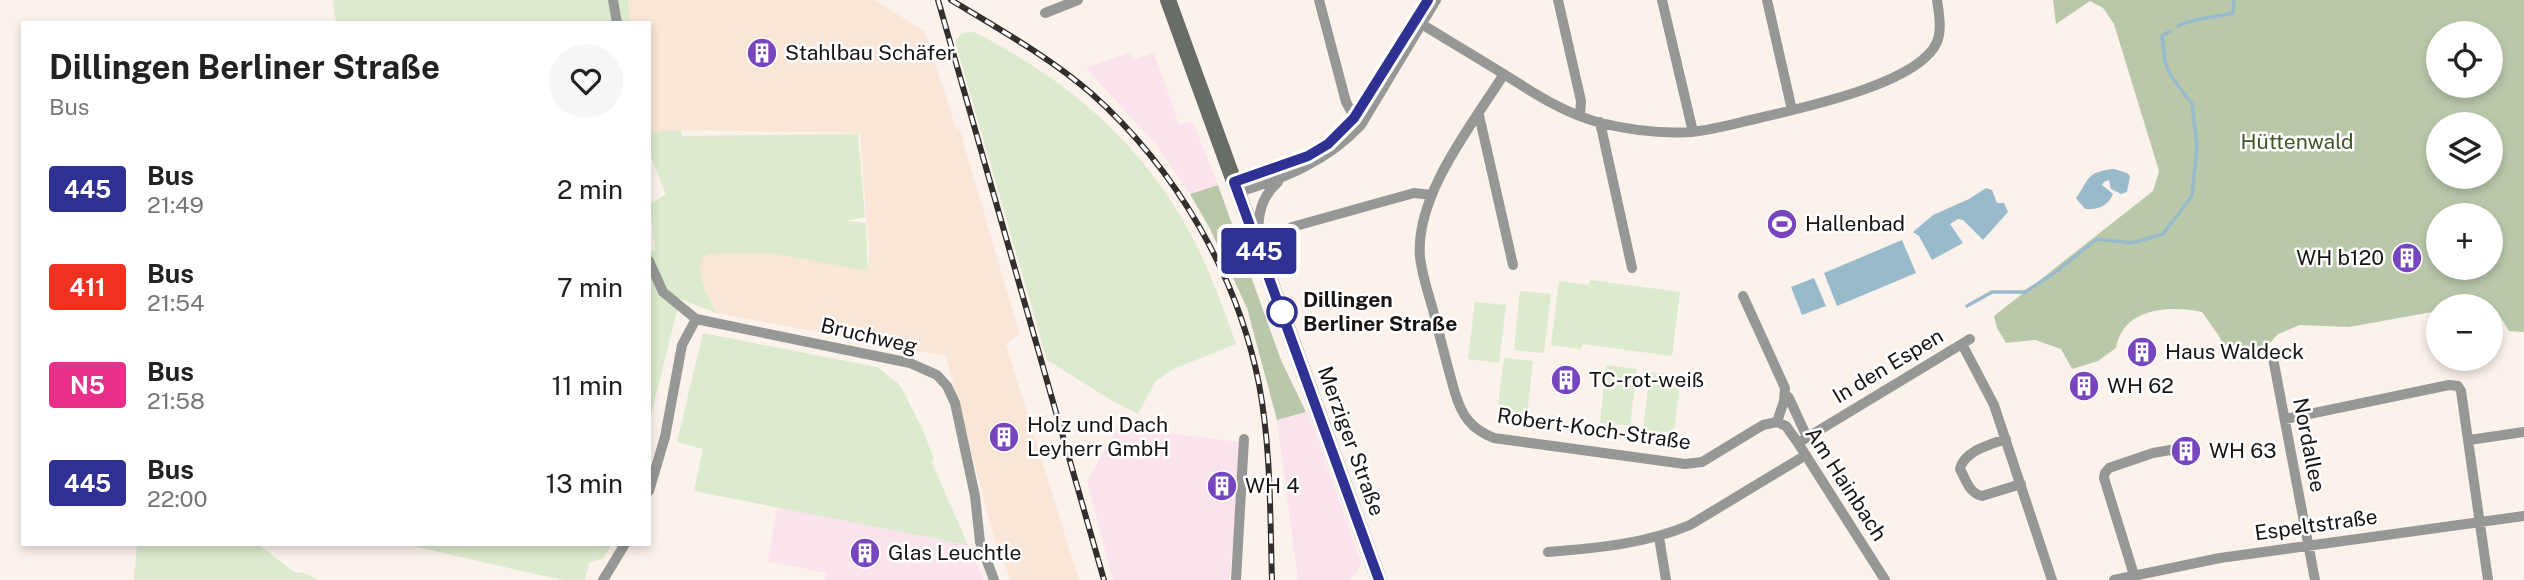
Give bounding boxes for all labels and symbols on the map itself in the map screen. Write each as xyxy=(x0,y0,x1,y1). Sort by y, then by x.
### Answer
building icon: Stahlbau Schäfer xyxy=(745,36,779,70)
place label: Stahlbau Schäfer xyxy=(785,40,955,65)
park label: Hüttenwald xyxy=(2240,129,2354,154)
sports icon: Hallenbad xyxy=(1765,207,1799,241)
place label: Hallenbad xyxy=(1805,211,1905,236)
line badge: 445 xyxy=(1219,228,1299,274)
building icon: WH b120 xyxy=(2390,241,2424,275)
place label: WH b120 xyxy=(2296,245,2384,270)
place label: Dillingen Berliner Straße xyxy=(1303,287,1457,336)
marker: Dillingen Berliner Straße xyxy=(1267,297,1297,327)
street label: Bruchweg xyxy=(818,312,920,359)
street label: In den Espen xyxy=(1828,323,1948,408)
building icon: Haus Waldeck xyxy=(2125,335,2159,369)
place label: Haus Waldeck xyxy=(2165,339,2304,364)
street label: Merziger Straße xyxy=(1313,363,1390,519)
building icon: TC-rot-weiß xyxy=(1549,363,1583,397)
place label: TC-rot-weiß xyxy=(1589,367,1704,392)
building icon: WH 62 xyxy=(2067,369,2101,403)
place label: WH 62 xyxy=(2107,373,2174,398)
street label: Nordallee xyxy=(2288,396,2331,494)
street label: Robert-Koch-Straße xyxy=(1495,403,1693,454)
place label: Holz und Dach Leyherr GmbH xyxy=(1027,412,1169,461)
building icon: Holz und Dach Leyherr GmbH xyxy=(987,420,1021,454)
street label: Am Hainbach xyxy=(1800,422,1892,545)
building icon: WH 63 xyxy=(2169,434,2203,468)
place label: WH 63 xyxy=(2209,438,2276,463)
building icon: WH 4 xyxy=(1205,469,1239,503)
place label: WH 4 xyxy=(1245,473,1299,498)
street label: Espeltstraße xyxy=(2253,504,2379,545)
building icon: Glas Leuchtle xyxy=(848,536,882,570)
place label: Glas Leuchtle xyxy=(888,540,1021,565)

